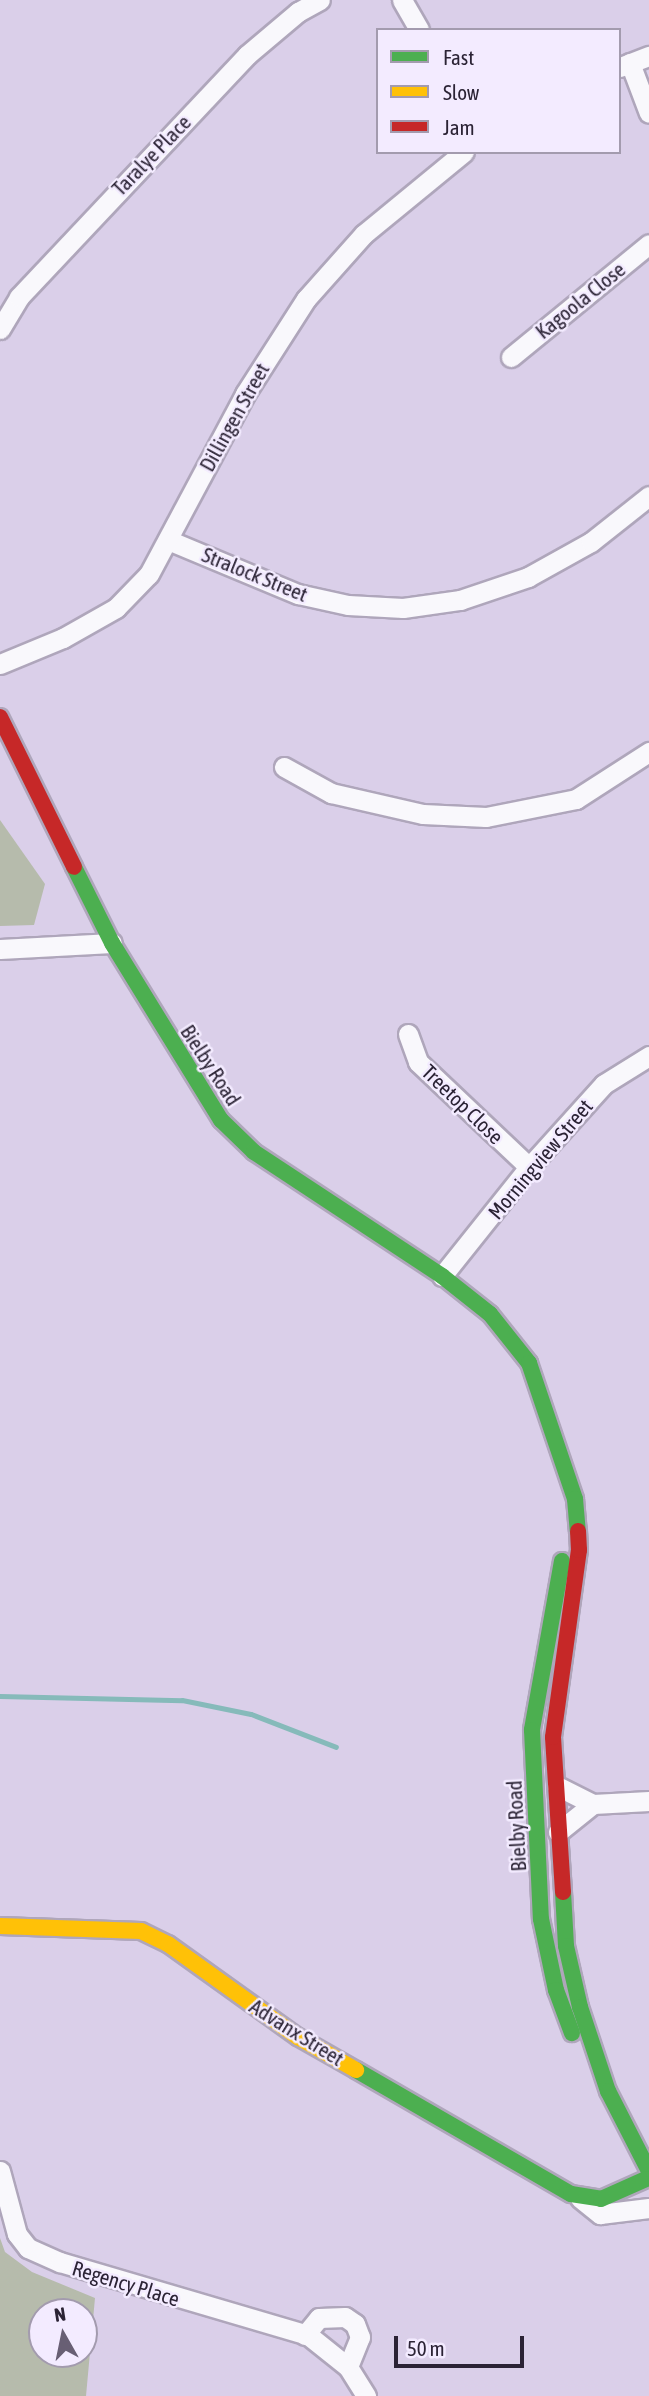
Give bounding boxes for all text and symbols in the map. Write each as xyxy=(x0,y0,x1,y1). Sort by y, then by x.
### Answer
legend xyxy=(376,28,621,154)
text: Fast xyxy=(443,45,474,69)
text: Slow xyxy=(443,80,479,104)
street label: Taralye Place xyxy=(106,109,196,201)
text: Jam xyxy=(443,115,475,139)
street label: Kagoola Close xyxy=(530,256,630,344)
street label: Dillingen Street xyxy=(194,358,274,476)
street label: Stralock Street xyxy=(199,541,311,607)
street label: Bielby Road xyxy=(176,1020,246,1110)
street label: Treetop Close xyxy=(417,1059,509,1149)
street label: Morningview Street xyxy=(483,1094,597,1224)
street label: Bielby Road xyxy=(501,1780,531,1872)
street label: Advanx Street xyxy=(245,1993,349,2071)
street label: Regency Place xyxy=(69,2255,183,2311)
north arrow xyxy=(28,2298,98,2368)
text: N xyxy=(53,2302,67,2326)
scale bar xyxy=(397,2322,526,2366)
text: 50 m xyxy=(407,2336,445,2360)

